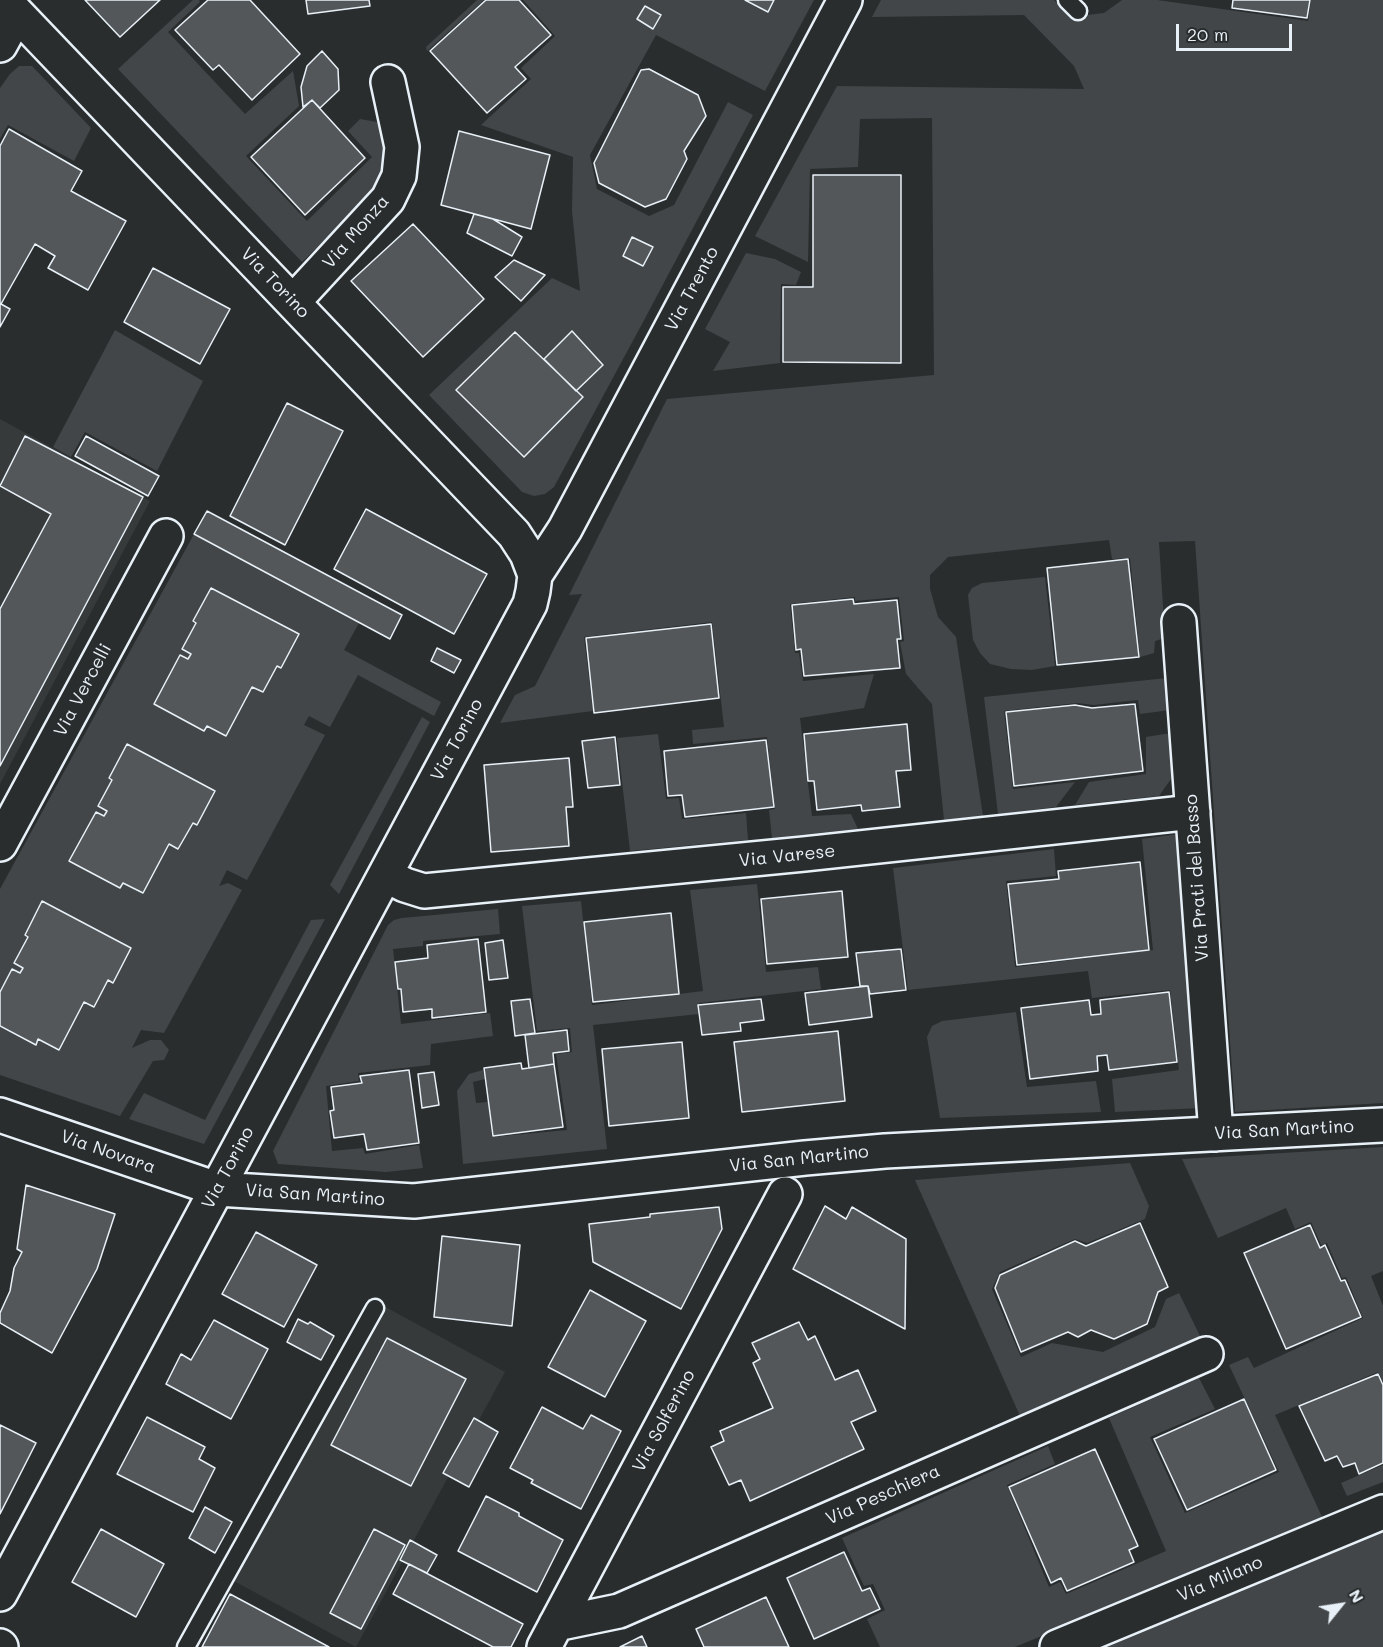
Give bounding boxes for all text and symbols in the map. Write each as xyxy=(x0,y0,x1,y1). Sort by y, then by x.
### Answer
scale bar xyxy=(1179,12,1294,50)
text: 20 m xyxy=(1187,22,1228,46)
street label: Via Monza xyxy=(318,191,394,273)
street label: Via Torino xyxy=(236,243,314,323)
street label: Via Trento xyxy=(661,243,723,335)
street label: Via Vercelli xyxy=(50,640,116,740)
street label: Via Torino xyxy=(426,695,488,785)
street label: Via Prati del Basso xyxy=(1180,794,1214,962)
street label: Via Varese xyxy=(738,840,836,872)
street label: Via San Martino xyxy=(1214,1116,1354,1144)
street label: Via Torino xyxy=(197,1123,259,1213)
street label: Via Novara xyxy=(58,1126,158,1178)
street label: Via San Martino xyxy=(728,1141,870,1177)
street label: Via San Martino xyxy=(245,1179,385,1211)
street label: Via Solferino xyxy=(628,1366,700,1476)
street label: Via Peschiera xyxy=(823,1460,943,1530)
street label: Via Milano xyxy=(1174,1551,1266,1607)
north arrow xyxy=(1311,1575,1371,1635)
text: N xyxy=(1345,1585,1369,1606)

